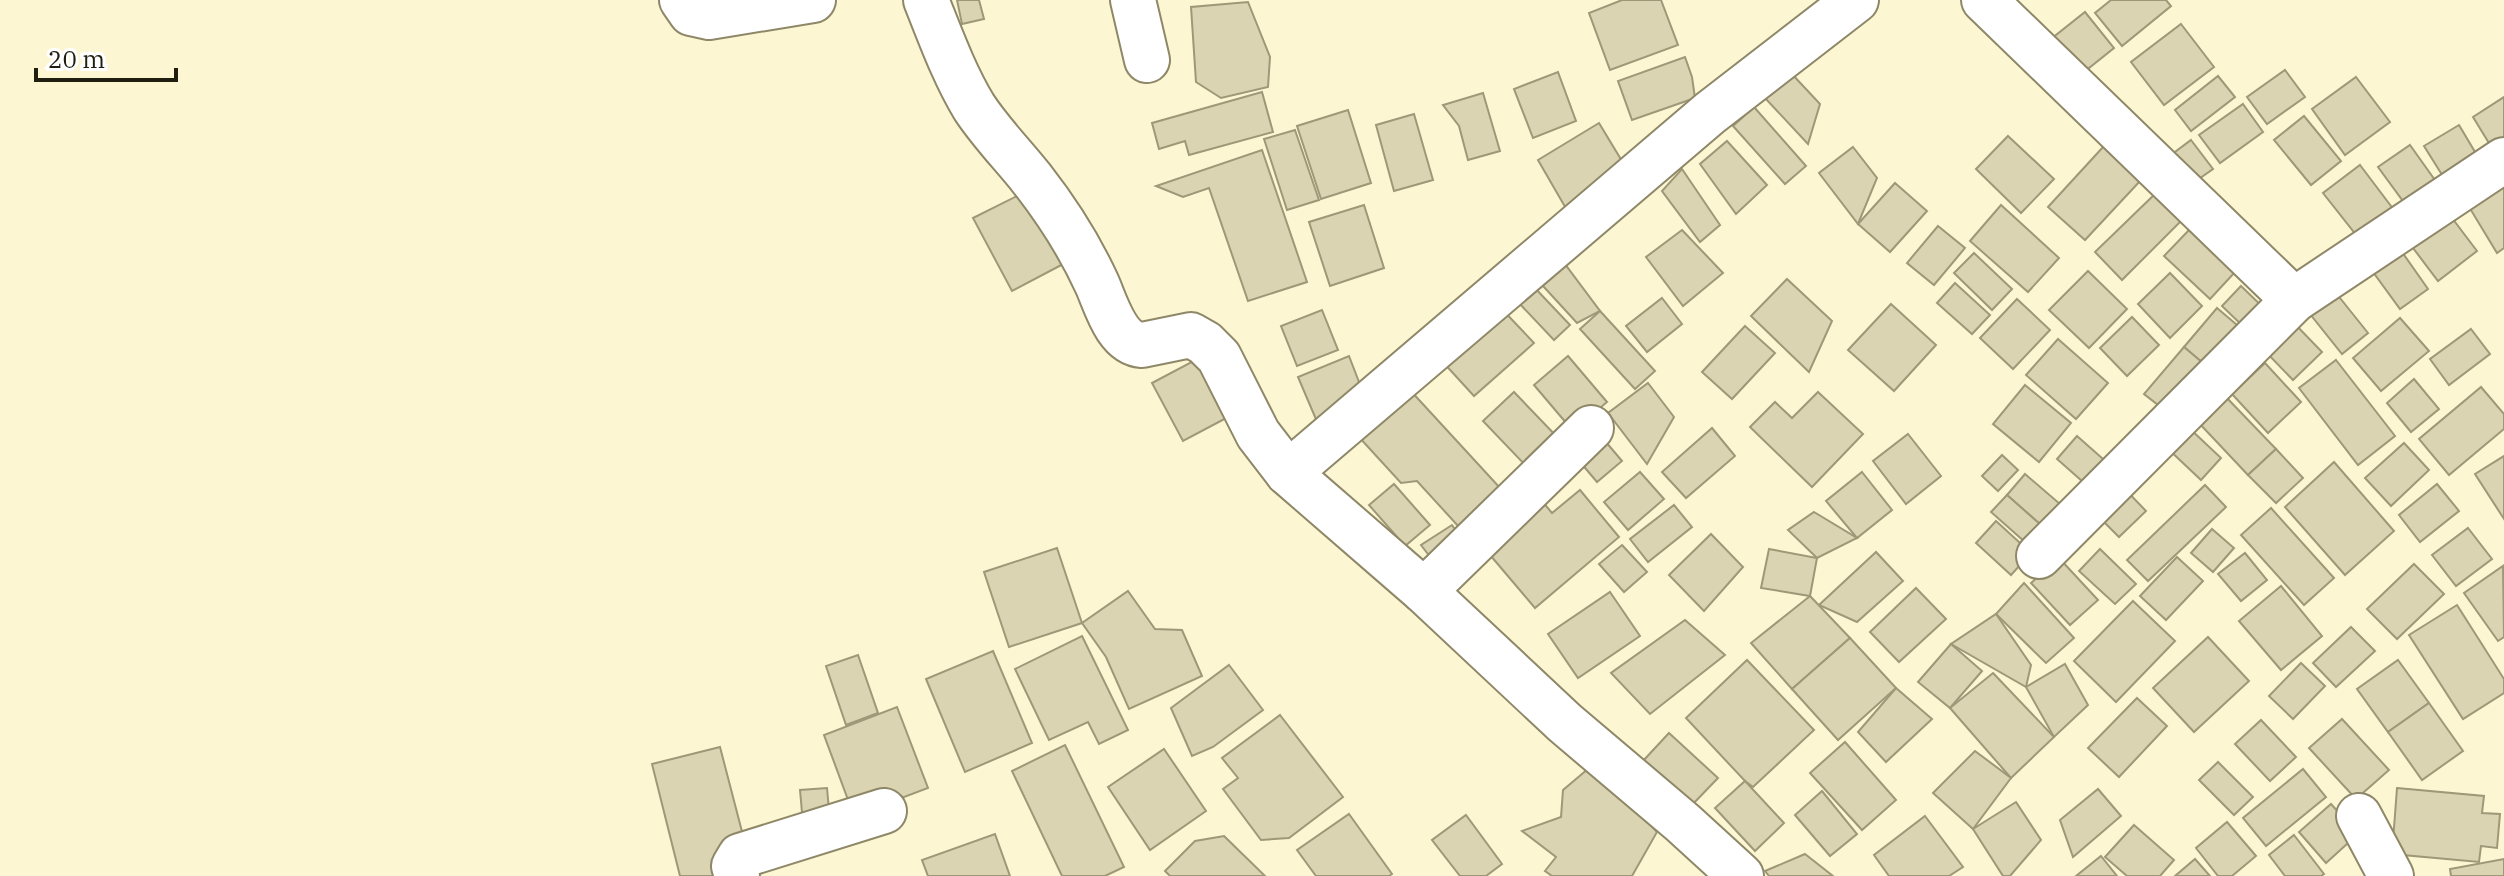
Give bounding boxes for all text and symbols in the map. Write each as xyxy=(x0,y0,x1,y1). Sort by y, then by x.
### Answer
scale bar xyxy=(36,32,176,82)
text: 20 m xyxy=(48,43,105,75)

